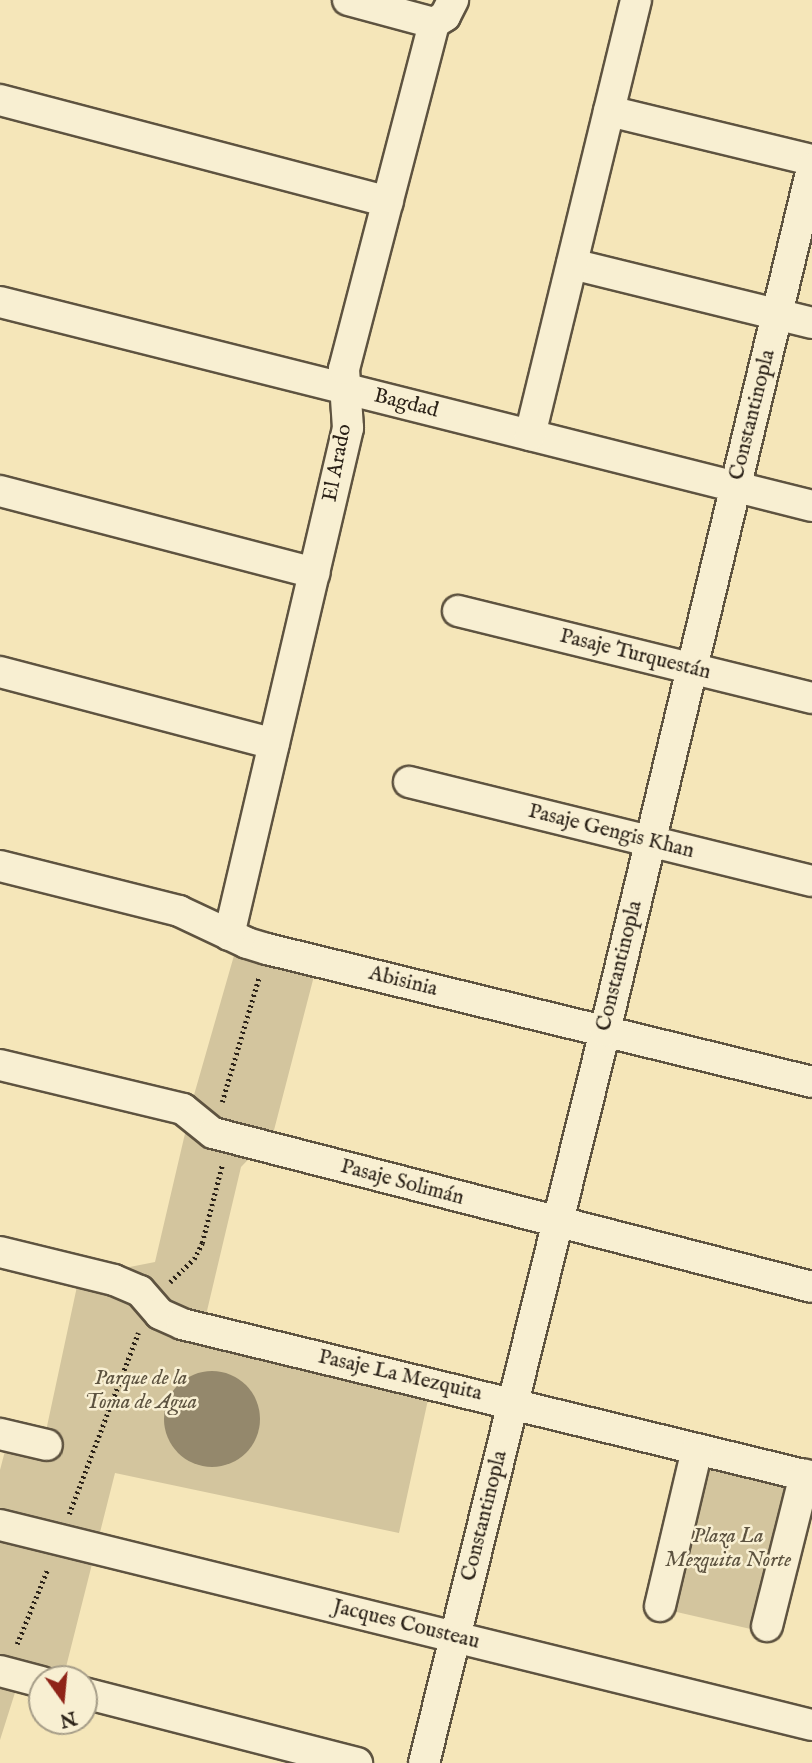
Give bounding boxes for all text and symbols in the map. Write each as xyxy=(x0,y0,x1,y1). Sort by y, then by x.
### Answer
street label: Constantinopla xyxy=(725,347,781,483)
street label: Bagdad xyxy=(371,384,441,424)
street label: El Arado xyxy=(318,422,358,504)
street label: Pasaje Turquestán xyxy=(557,624,713,686)
street label: Pasaje Gengis Khan xyxy=(526,799,696,865)
street label: Constantinopla xyxy=(592,898,648,1034)
street label: Abisinia xyxy=(366,961,440,1003)
street label: Pasaje Solimán xyxy=(338,1154,466,1212)
street label: Pasaje La Mezquita xyxy=(316,1345,484,1407)
park label: Parque de la Toma de Agua xyxy=(85,1366,197,1416)
street label: Constantinopla xyxy=(457,1448,513,1584)
park label: Plaza La Mezquita Norte xyxy=(665,1524,791,1574)
street label: Jacques Cousteau xyxy=(330,1595,482,1655)
north arrow xyxy=(28,1665,98,1735)
text: N xyxy=(57,1705,79,1732)

